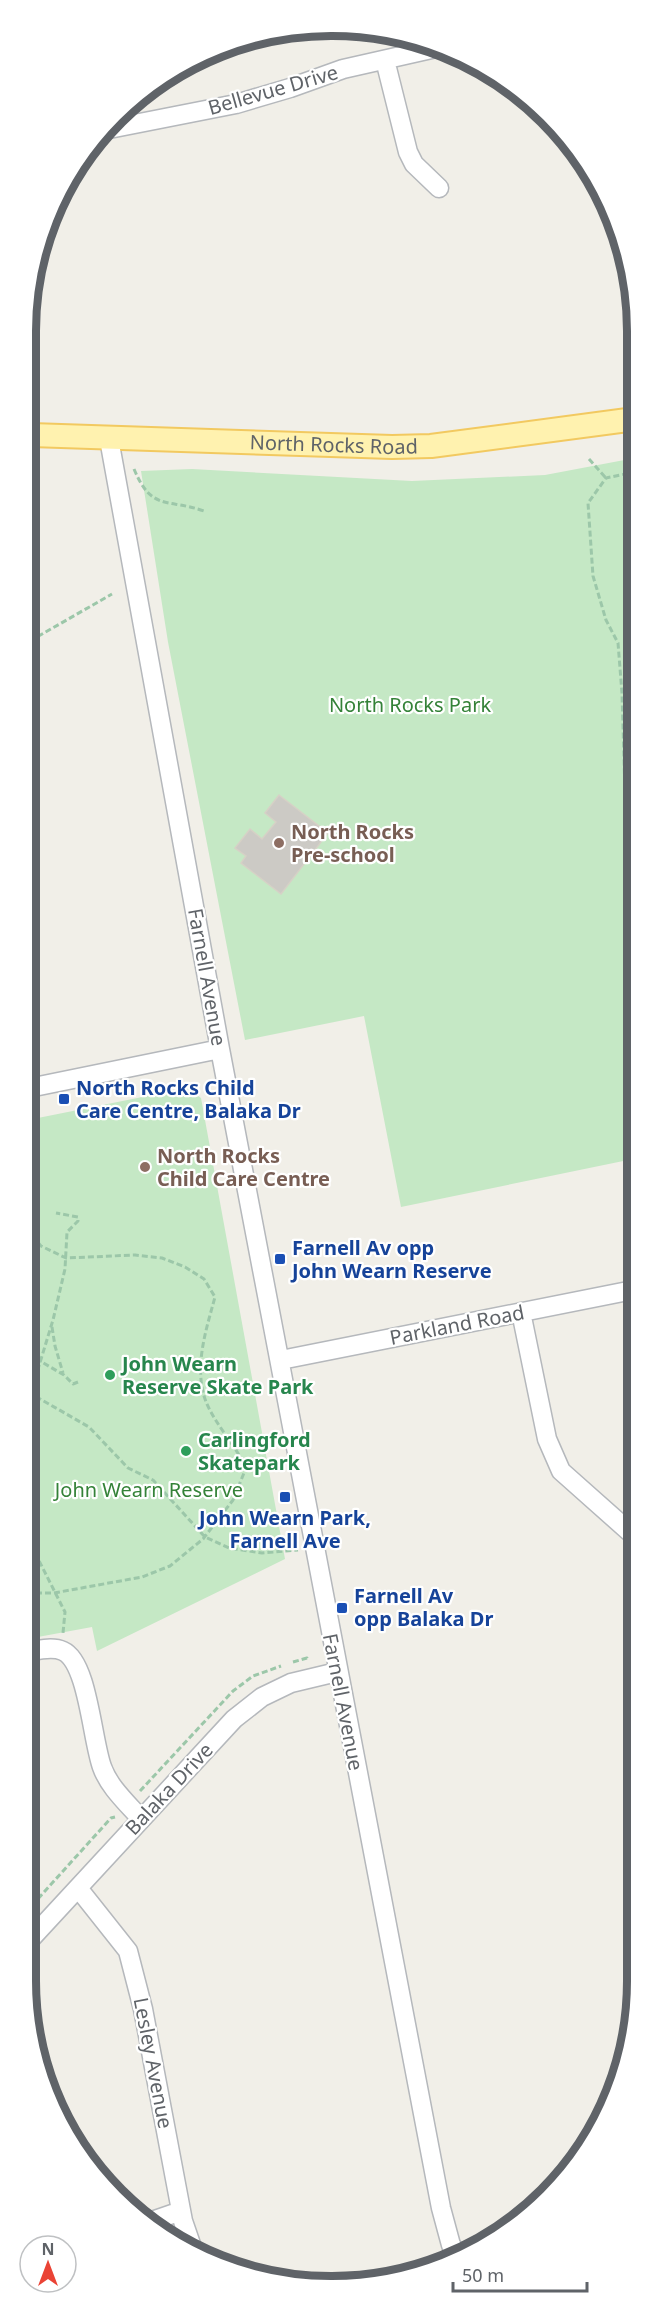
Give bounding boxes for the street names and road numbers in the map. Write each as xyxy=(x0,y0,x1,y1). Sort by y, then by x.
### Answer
street label: Bellevue Drive xyxy=(205,58,341,121)
street label: North Rocks Road xyxy=(249,428,418,460)
street label: Farnell Avenue xyxy=(182,906,233,1048)
street label: Parkland Road xyxy=(387,1298,527,1351)
street label: Farnell Avenue xyxy=(317,1631,370,1773)
street label: Balaka Drive xyxy=(119,1737,218,1841)
street label: Lesley Avenue xyxy=(128,1995,179,2131)

